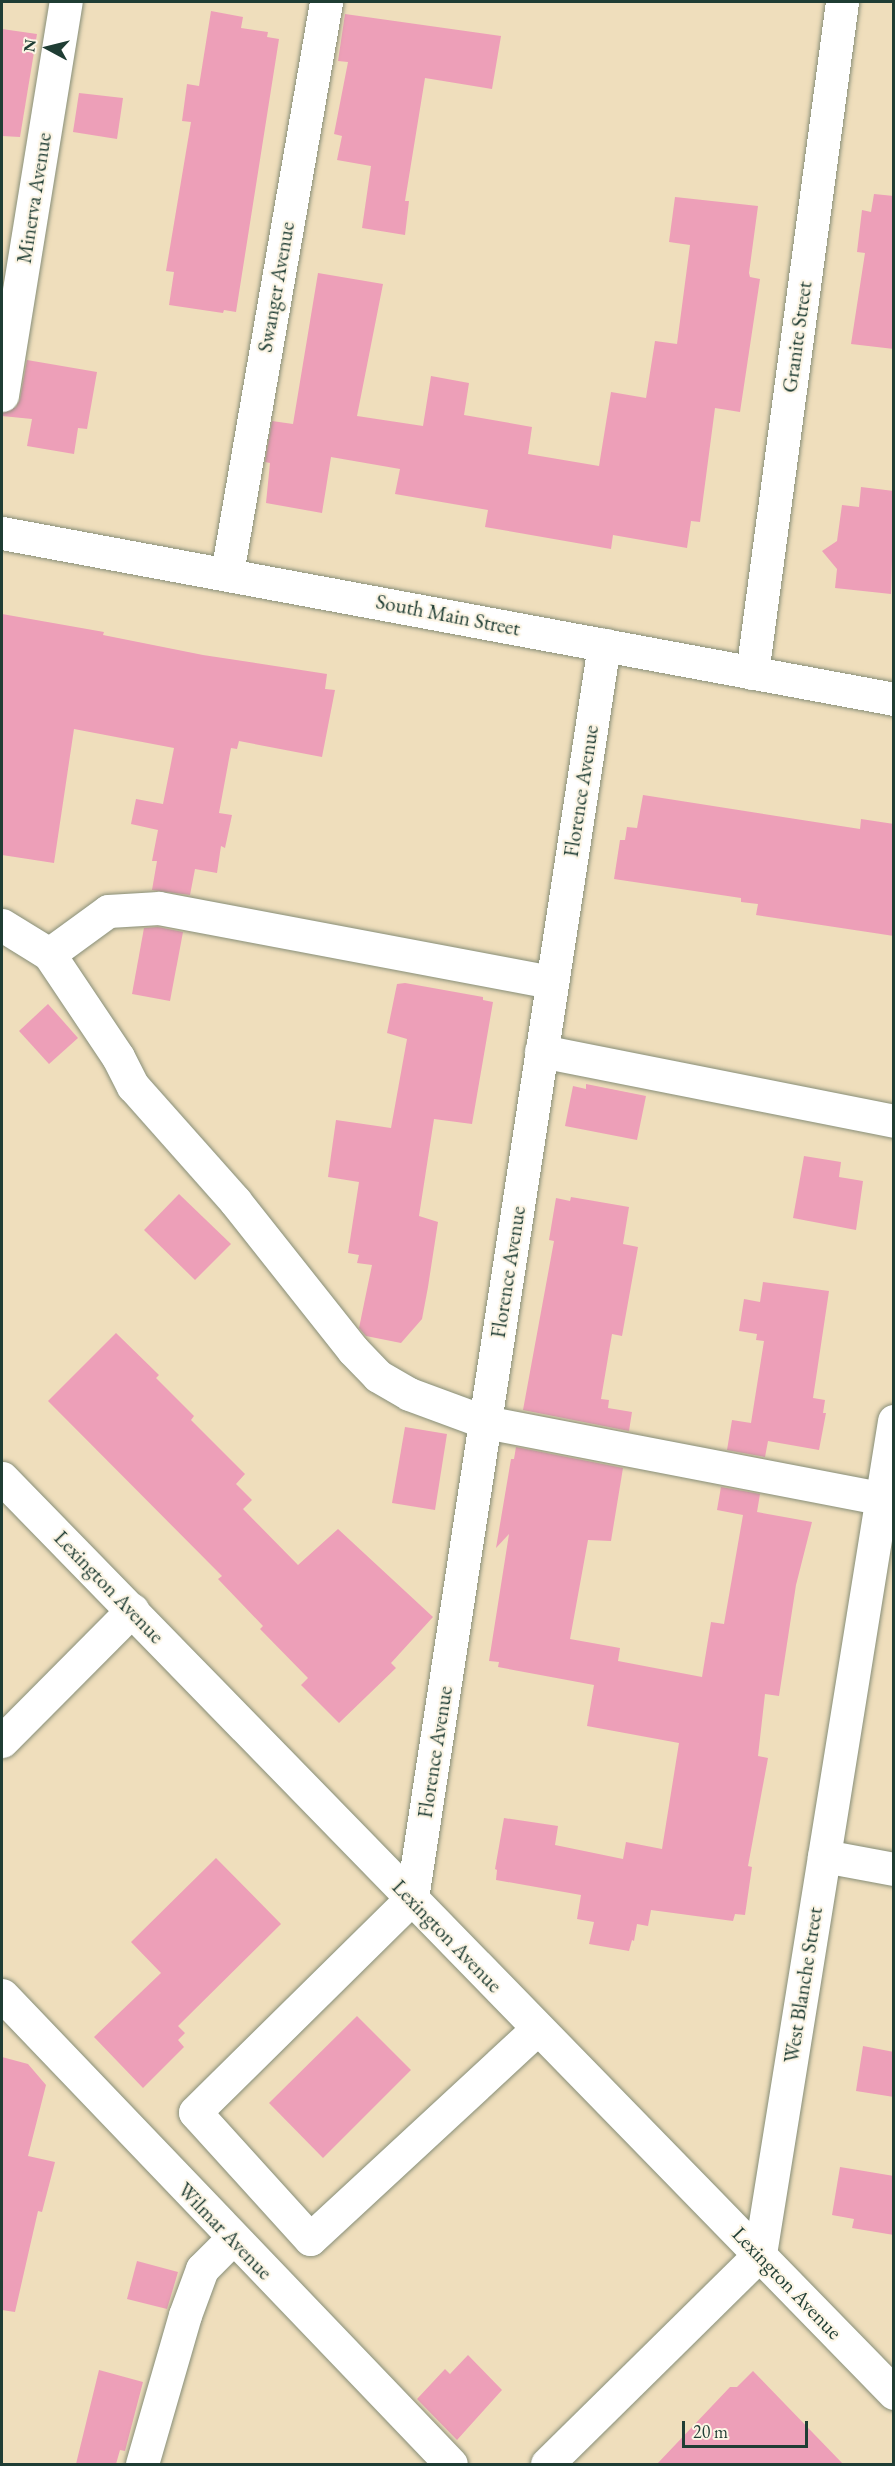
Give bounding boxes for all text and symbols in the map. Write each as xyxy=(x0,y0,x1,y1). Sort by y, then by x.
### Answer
north arrow xyxy=(18,18,78,78)
text: N xyxy=(18,38,41,53)
street label: Minerva Avenue xyxy=(11,131,57,265)
street label: Swanger Avenue xyxy=(252,220,300,354)
street label: Granite Street xyxy=(777,280,817,394)
street label: South Main Street xyxy=(374,589,522,641)
street label: Florence Avenue xyxy=(558,723,604,859)
street label: Florence Avenue xyxy=(485,1204,531,1340)
street label: Lexington Avenue xyxy=(49,1525,169,1649)
street label: Florence Avenue xyxy=(412,1684,458,1820)
street label: Lexington Avenue xyxy=(387,1874,507,1998)
street label: West Blanche Street xyxy=(778,1905,828,2065)
street label: Wilmar Avenue xyxy=(172,2177,278,2285)
street label: Lexington Avenue xyxy=(727,2221,847,2345)
scale bar xyxy=(685,2409,811,2447)
text: 20 m xyxy=(693,2420,728,2443)

